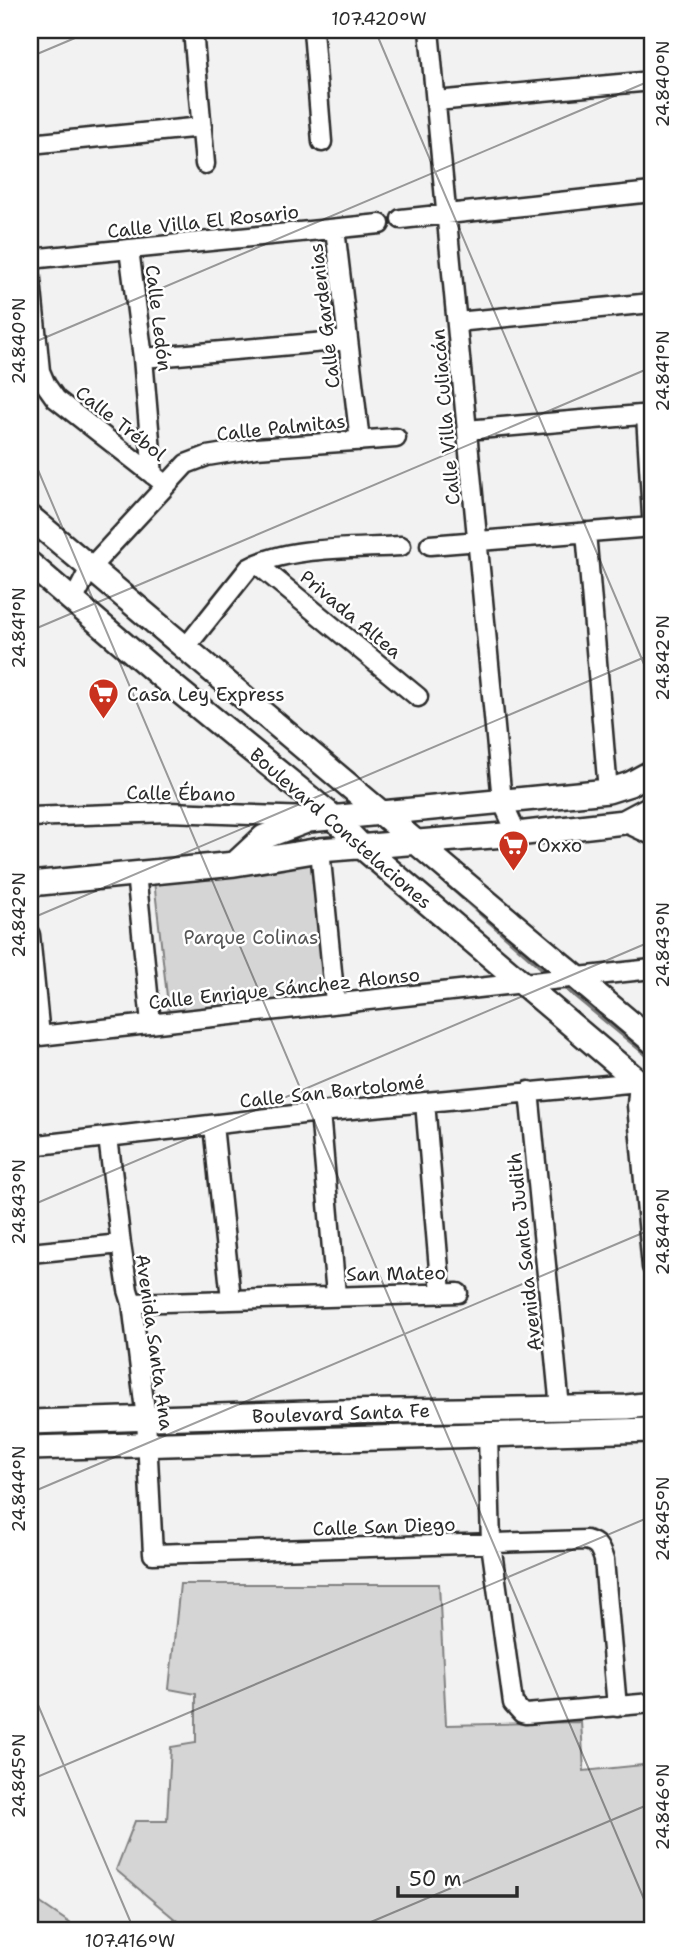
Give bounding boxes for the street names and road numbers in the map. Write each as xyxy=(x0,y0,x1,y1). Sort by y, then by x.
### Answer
street label: Calle Villa El Rosario xyxy=(106,199,300,244)
street label: Calle Gardenias xyxy=(303,242,346,390)
street label: Calle Ledón xyxy=(140,263,177,373)
street label: Calle Villa Culiacán xyxy=(425,328,466,506)
street label: Calle Trébol xyxy=(70,380,171,467)
street label: Calle Palmitas xyxy=(215,408,347,447)
street label: Privada Altea xyxy=(295,564,407,664)
street label: Boulevard Constelaciones xyxy=(244,742,437,915)
street label: Calle Ébano xyxy=(126,779,236,807)
street label: Calle Enrique Sánchez Alonso xyxy=(147,962,421,1015)
street label: Calle San Bartolomé xyxy=(238,1069,426,1114)
street label: Avenida Santa Judith xyxy=(502,1151,547,1353)
street label: Avenida Santa Ana xyxy=(130,1252,179,1432)
street label: San Mateo xyxy=(346,1260,446,1287)
street label: Boulevard Santa Fe xyxy=(252,1398,430,1429)
street label: Calle San Diego xyxy=(312,1512,456,1541)

